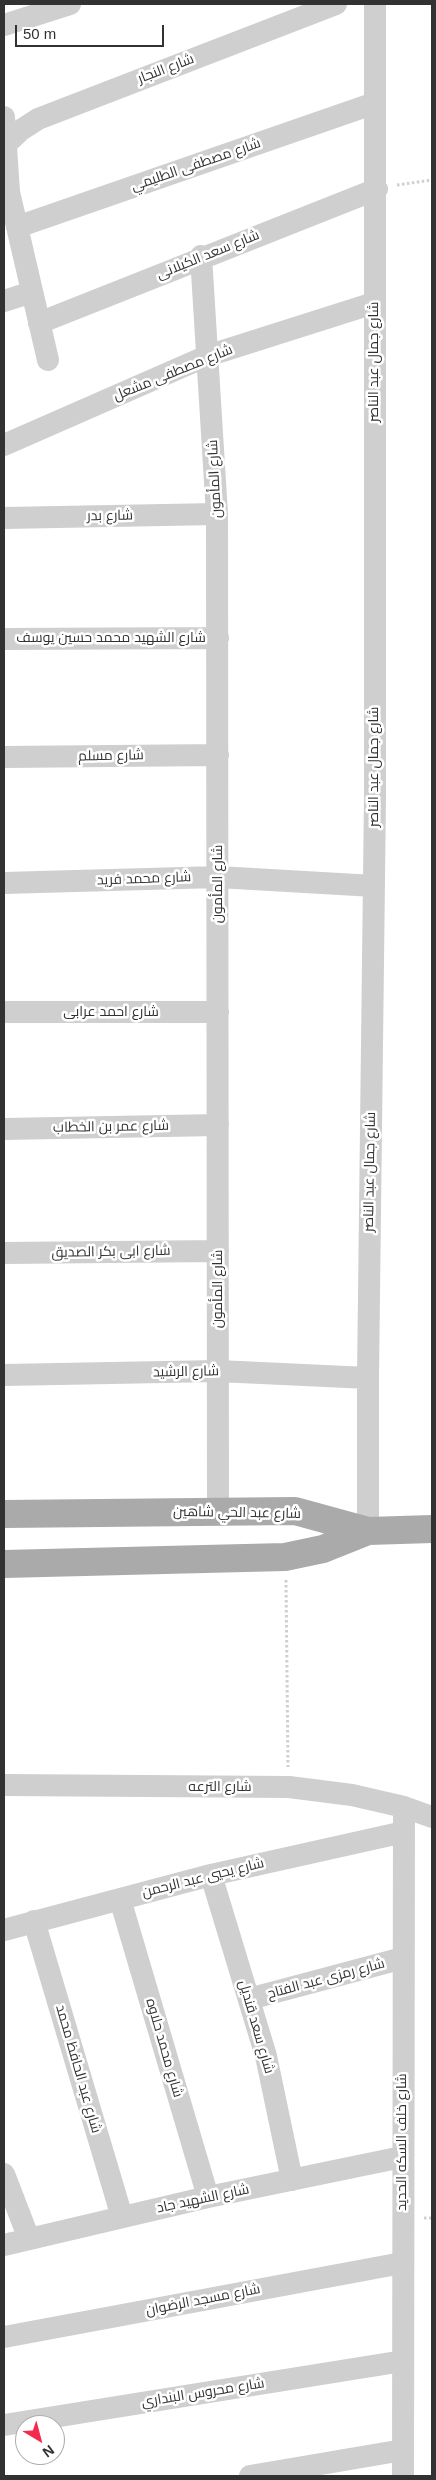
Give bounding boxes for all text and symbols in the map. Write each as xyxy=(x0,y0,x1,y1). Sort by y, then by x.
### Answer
scale bar xyxy=(18,15,166,47)
text: 50 m xyxy=(23,25,56,42)
street label: شارع النجار xyxy=(135,51,197,87)
street label: شارع مصطفى الطليمي xyxy=(129,135,263,195)
street label: شارع سعد الكيلانى xyxy=(154,227,262,283)
street label: شارع جمال عبد الناصر xyxy=(366,302,382,422)
street label: شارع مصطفى مشعل xyxy=(111,341,235,405)
street label: شارع المأمون xyxy=(205,439,225,519)
street label: شارع بدر xyxy=(87,507,133,525)
street label: شارع الشهيد محمد حسين يوسف xyxy=(16,630,206,646)
street label: شارع جمال عبد الناصر xyxy=(366,707,382,827)
street label: شارع مسلم xyxy=(78,747,144,765)
street label: شارع المأمون xyxy=(210,845,226,923)
street label: شارع محمد فريد xyxy=(97,869,191,889)
street label: شارع احمد عرابى xyxy=(63,1004,159,1020)
street label: شارع جمال عبد الناصر xyxy=(361,1112,379,1232)
street label: شارع عمر بن الخطاب xyxy=(53,1118,169,1136)
street label: شارع ابى بكر الصديق xyxy=(51,1243,171,1261)
street label: شارع المأمون xyxy=(210,1250,226,1328)
street label: شارع الرشيد xyxy=(153,1363,219,1381)
street label: شارع عبد الحي شاهين xyxy=(173,1503,301,1523)
street label: شارع الترعه xyxy=(188,1779,252,1795)
street label: شارع يحيي عبد الرحمن xyxy=(140,1855,266,1901)
street label: شارع رمزى عبد الفتاح xyxy=(265,1955,387,2003)
street label: شارع سعد قنديل xyxy=(235,1978,277,2076)
street label: شارع محمد حلاوه xyxy=(142,1997,186,2099)
street label: شارع عبد الحافظ محمد xyxy=(52,2003,104,2135)
street label: شارع خلف السكه الحديد xyxy=(394,2073,410,2211)
street label: شارع الشهيد جاد xyxy=(155,2181,251,2217)
street label: شارع مسجد الرضوان xyxy=(144,2281,262,2319)
street label: شارع محروس البنداري xyxy=(140,2375,266,2411)
north arrow xyxy=(15,2415,65,2465)
text: N xyxy=(40,2442,57,2461)

